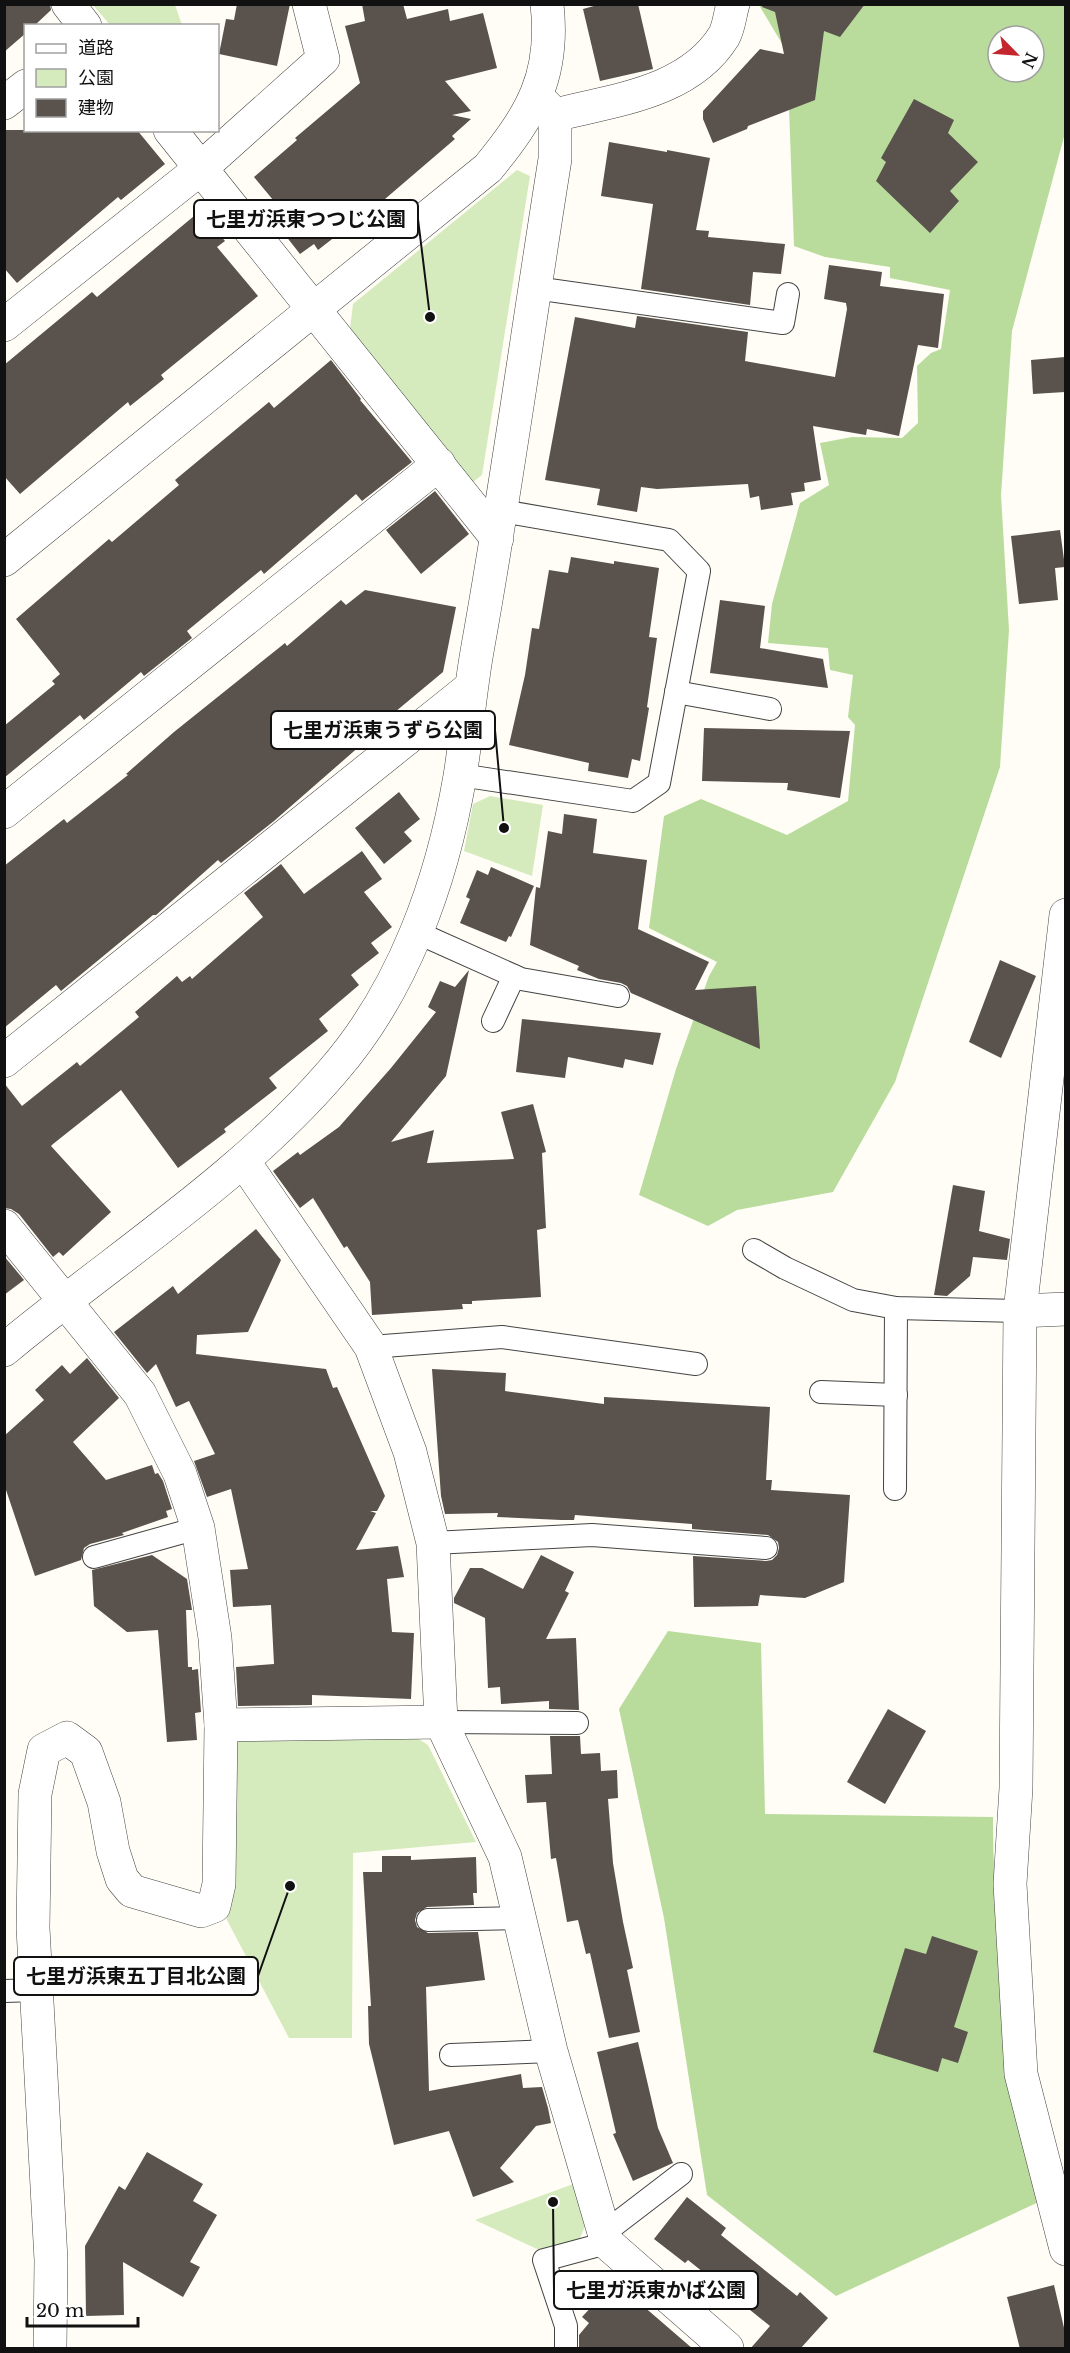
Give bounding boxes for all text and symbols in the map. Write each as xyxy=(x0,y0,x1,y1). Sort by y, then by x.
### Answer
legend xyxy=(24,24,219,132)
north arrow xyxy=(986,24,1046,84)
text: 道路 xyxy=(78,37,114,59)
text: N xyxy=(1017,49,1042,71)
text: 公園 xyxy=(78,67,114,89)
text: 建物 xyxy=(78,97,114,119)
callout: 七里ガ浜東つつじ公園 xyxy=(194,200,418,238)
text: 七里ガ浜東つつじ公園 xyxy=(206,207,406,231)
callout: 七里ガ浜東うずら公園 xyxy=(271,711,495,749)
text: 七里ガ浜東うずら公園 xyxy=(283,718,483,742)
callout: 七里ガ浜東五丁目北公園 xyxy=(14,1957,258,1995)
text: 七里ガ浜東五丁目北公園 xyxy=(26,1964,246,1988)
callout: 七里ガ浜東かば公園 xyxy=(554,2271,758,2309)
text: 七里ガ浜東かば公園 xyxy=(566,2278,746,2302)
scale bar xyxy=(27,2290,138,2328)
text: 20 m xyxy=(36,2300,84,2322)

